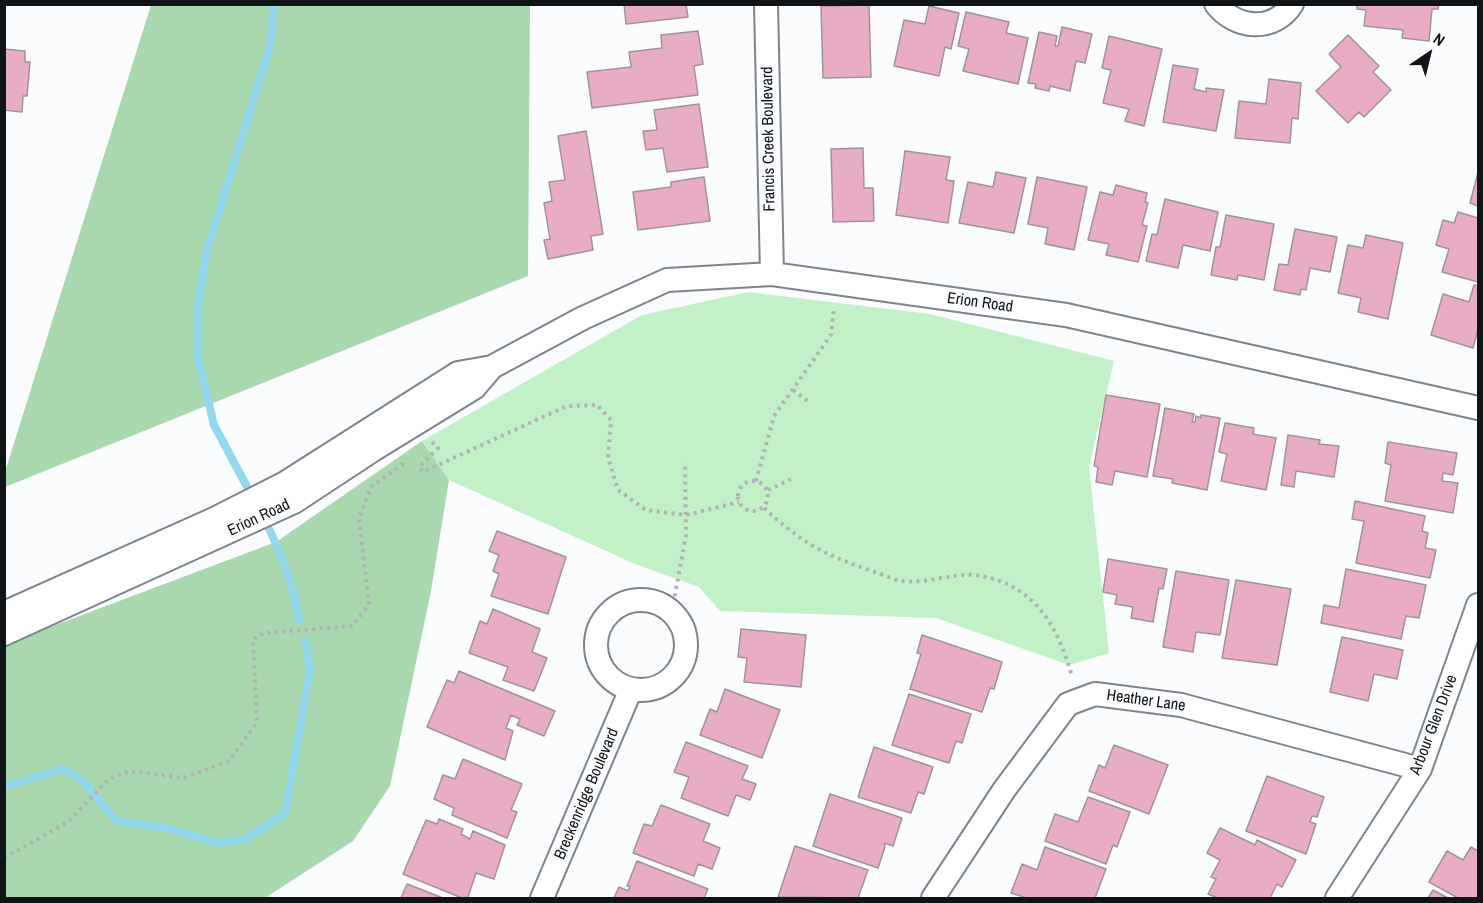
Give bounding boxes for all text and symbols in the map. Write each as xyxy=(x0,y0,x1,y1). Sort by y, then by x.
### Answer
north arrow xyxy=(1399,24,1459,84)
text: N xyxy=(1429,28,1450,51)
street label: Francis Creek Boulevard xyxy=(758,66,780,212)
street label: Erion Road xyxy=(946,289,1014,317)
street label: Erion Road xyxy=(225,495,293,541)
street label: Arbour Glen Drive xyxy=(1406,672,1462,778)
street label: Heather Lane xyxy=(1105,686,1187,716)
street label: Breckenridge Boulevard xyxy=(551,725,623,863)

